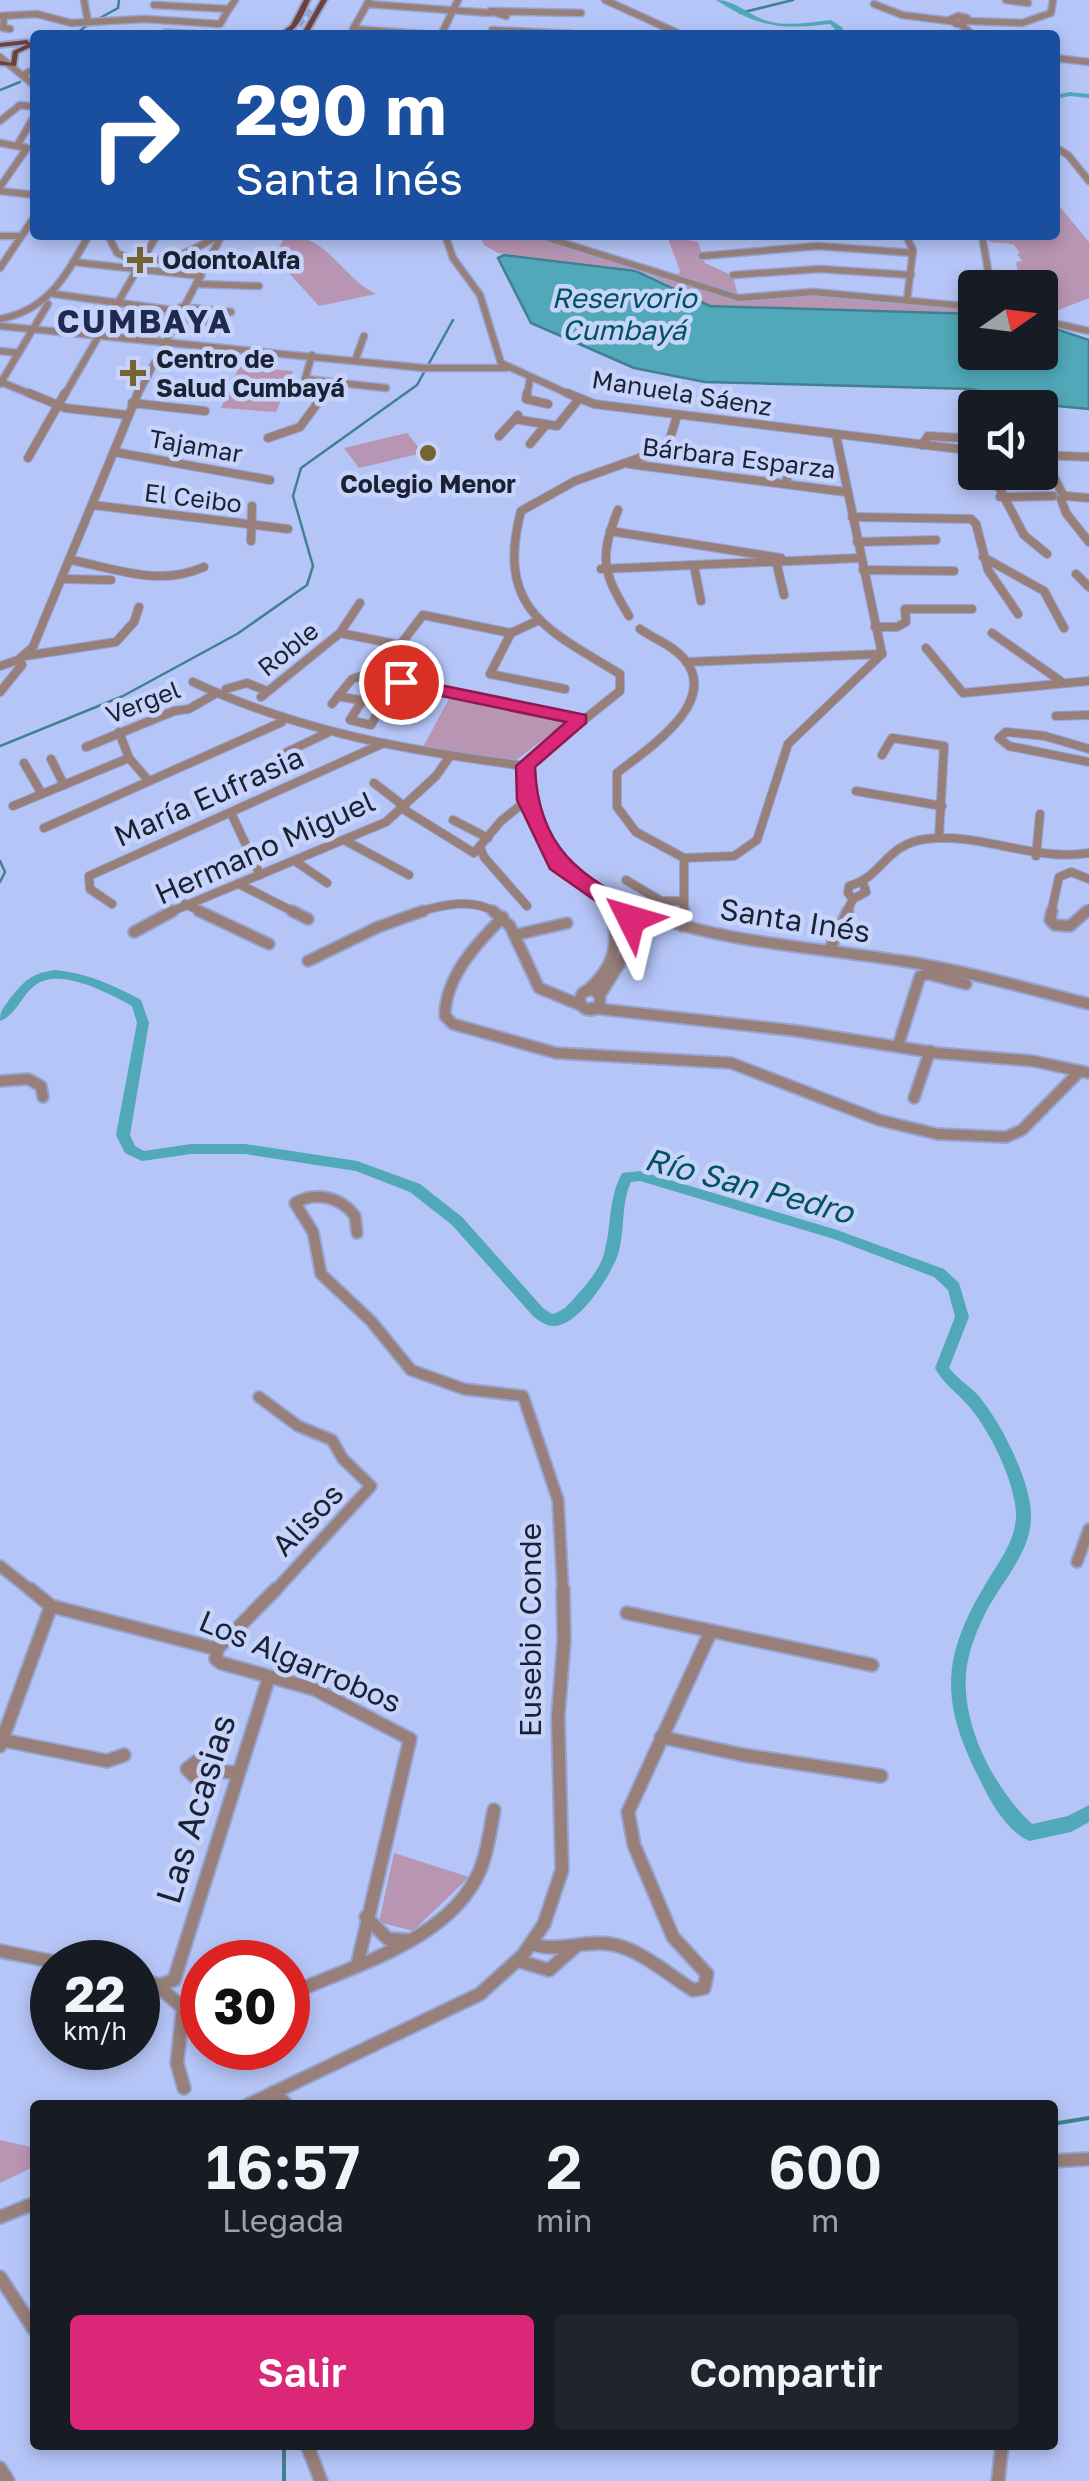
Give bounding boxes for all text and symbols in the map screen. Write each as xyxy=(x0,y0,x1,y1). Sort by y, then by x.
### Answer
text: 290 m xyxy=(235,66,446,150)
icon: right xyxy=(70,70,200,200)
text: Santa Inés xyxy=(235,151,463,205)
place label: OdontoAlfa xyxy=(162,244,300,275)
marker: OdontoAlfa xyxy=(127,247,153,273)
north arrow xyxy=(958,270,1058,370)
map controls xyxy=(958,270,1058,490)
water label: Reservorio Cumbayá xyxy=(552,281,699,346)
district label: CUMBAYA xyxy=(57,302,233,340)
place label: Centro de Salud Cumbayá xyxy=(156,343,345,403)
marker: Centro de Salud Cumbayá xyxy=(120,360,146,386)
street label: Manuela Sáenz xyxy=(590,363,774,422)
button: sound xyxy=(958,390,1058,490)
street label: Tajamar xyxy=(147,422,245,469)
street label: Bárbara Esparza xyxy=(640,430,838,485)
marker: Colegio Menor xyxy=(417,442,439,464)
place label: Colegio Menor xyxy=(340,468,516,499)
street label: El Ceibo xyxy=(142,476,244,519)
street label: Roble xyxy=(251,615,324,682)
pin xyxy=(359,640,444,725)
icon: arrive xyxy=(374,655,429,710)
street label: Vergel xyxy=(101,673,184,730)
street label: María Eufrasia xyxy=(108,738,309,854)
street label: Hermano Miguel xyxy=(149,782,380,912)
position arrow xyxy=(579,867,683,971)
street label: Santa Inés xyxy=(717,890,873,950)
water label: Río San Pedro xyxy=(641,1139,859,1232)
street label: Alisos xyxy=(264,1476,350,1563)
street label: Eusebio Conde xyxy=(512,1523,548,1737)
street label: Los Algarrobos xyxy=(194,1602,407,1720)
street label: Las Acasias xyxy=(146,1709,244,1908)
speed limit sign: 30 xyxy=(180,1940,310,2070)
text: 22 xyxy=(64,1963,125,2023)
text: km/h xyxy=(63,2015,127,2046)
text: 16:57 xyxy=(206,2130,360,2202)
text: 2 xyxy=(546,2130,582,2202)
text: 600 xyxy=(768,2130,882,2202)
text: Llegada xyxy=(222,2201,344,2239)
text: min xyxy=(536,2201,593,2239)
text: m xyxy=(811,2201,839,2239)
button: Salir xyxy=(70,2315,534,2430)
button: Compartir xyxy=(554,2315,1018,2430)

